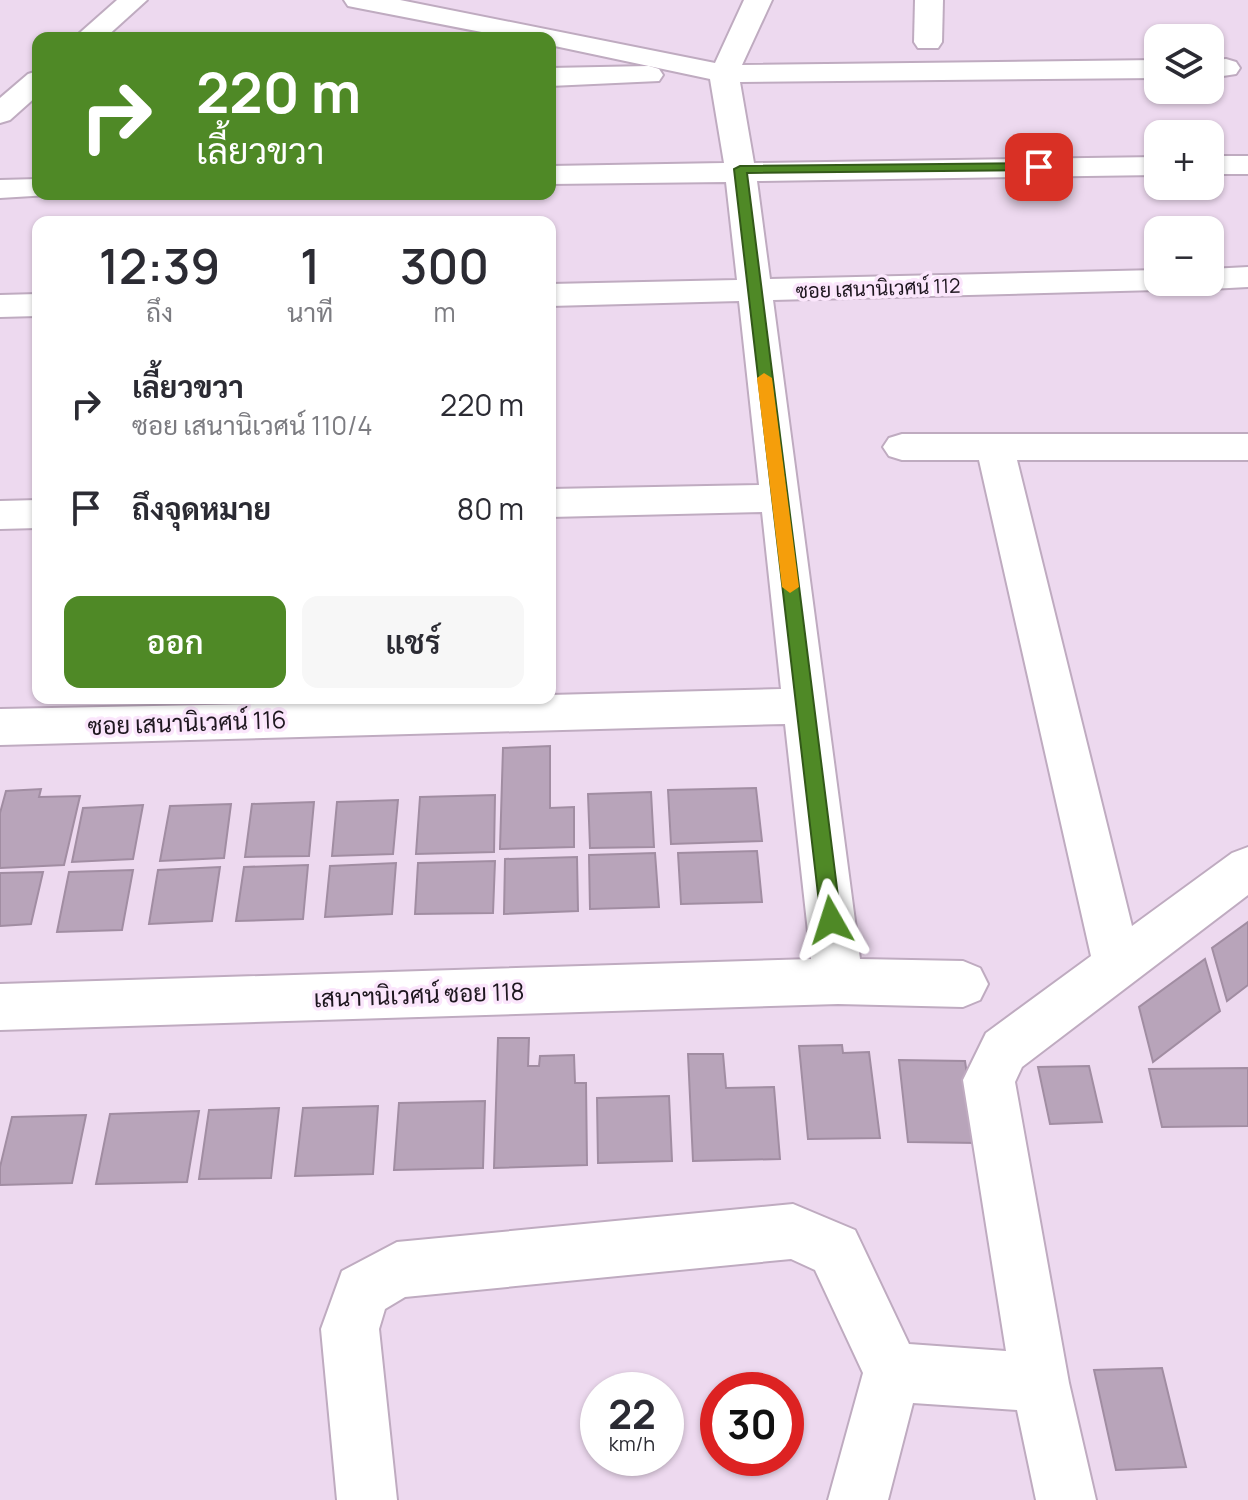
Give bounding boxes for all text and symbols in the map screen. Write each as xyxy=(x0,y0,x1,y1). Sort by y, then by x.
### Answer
map controls xyxy=(1144,24,1224,296)
button: layers xyxy=(1144,24,1224,104)
text: 220 m xyxy=(196,53,361,130)
icon: right xyxy=(64,64,168,168)
button: + xyxy=(1144,120,1224,200)
text: เลี้ยวขวา xyxy=(196,126,324,175)
pin xyxy=(1005,133,1073,201)
icon: arrive xyxy=(1017,145,1061,189)
button: − xyxy=(1144,216,1224,296)
text: 12:39 xyxy=(99,233,220,298)
text: 1 xyxy=(300,233,320,298)
text: 300 xyxy=(400,233,489,298)
street label: ซอย เสนานิเวศน์ 112 xyxy=(795,272,961,304)
text: ถึง xyxy=(146,294,173,330)
text: นาที xyxy=(287,294,333,330)
text: m xyxy=(434,294,456,330)
text: เลี้ยวขวา xyxy=(132,366,244,407)
icon: right xyxy=(64,382,108,426)
text: 220 m xyxy=(440,384,524,425)
text: ซอย เสนานิเวศน์ 110/4 xyxy=(132,407,373,443)
icon: arrive xyxy=(64,486,108,530)
text: ถึงจุดหมาย xyxy=(132,488,271,529)
text: 80 m xyxy=(457,488,524,529)
button: ออก xyxy=(64,596,286,688)
button: แชร์ xyxy=(302,596,524,688)
street label: ซอย เสนานิเวศน์ 116 xyxy=(87,702,287,742)
position arrow xyxy=(789,878,873,962)
street label: เสนาฯนิเวศน์ ซอย 118 xyxy=(313,974,525,1014)
speed limit sign: 30 xyxy=(700,1372,804,1476)
text: 22 xyxy=(608,1386,656,1441)
text: km/h xyxy=(609,1430,655,1457)

